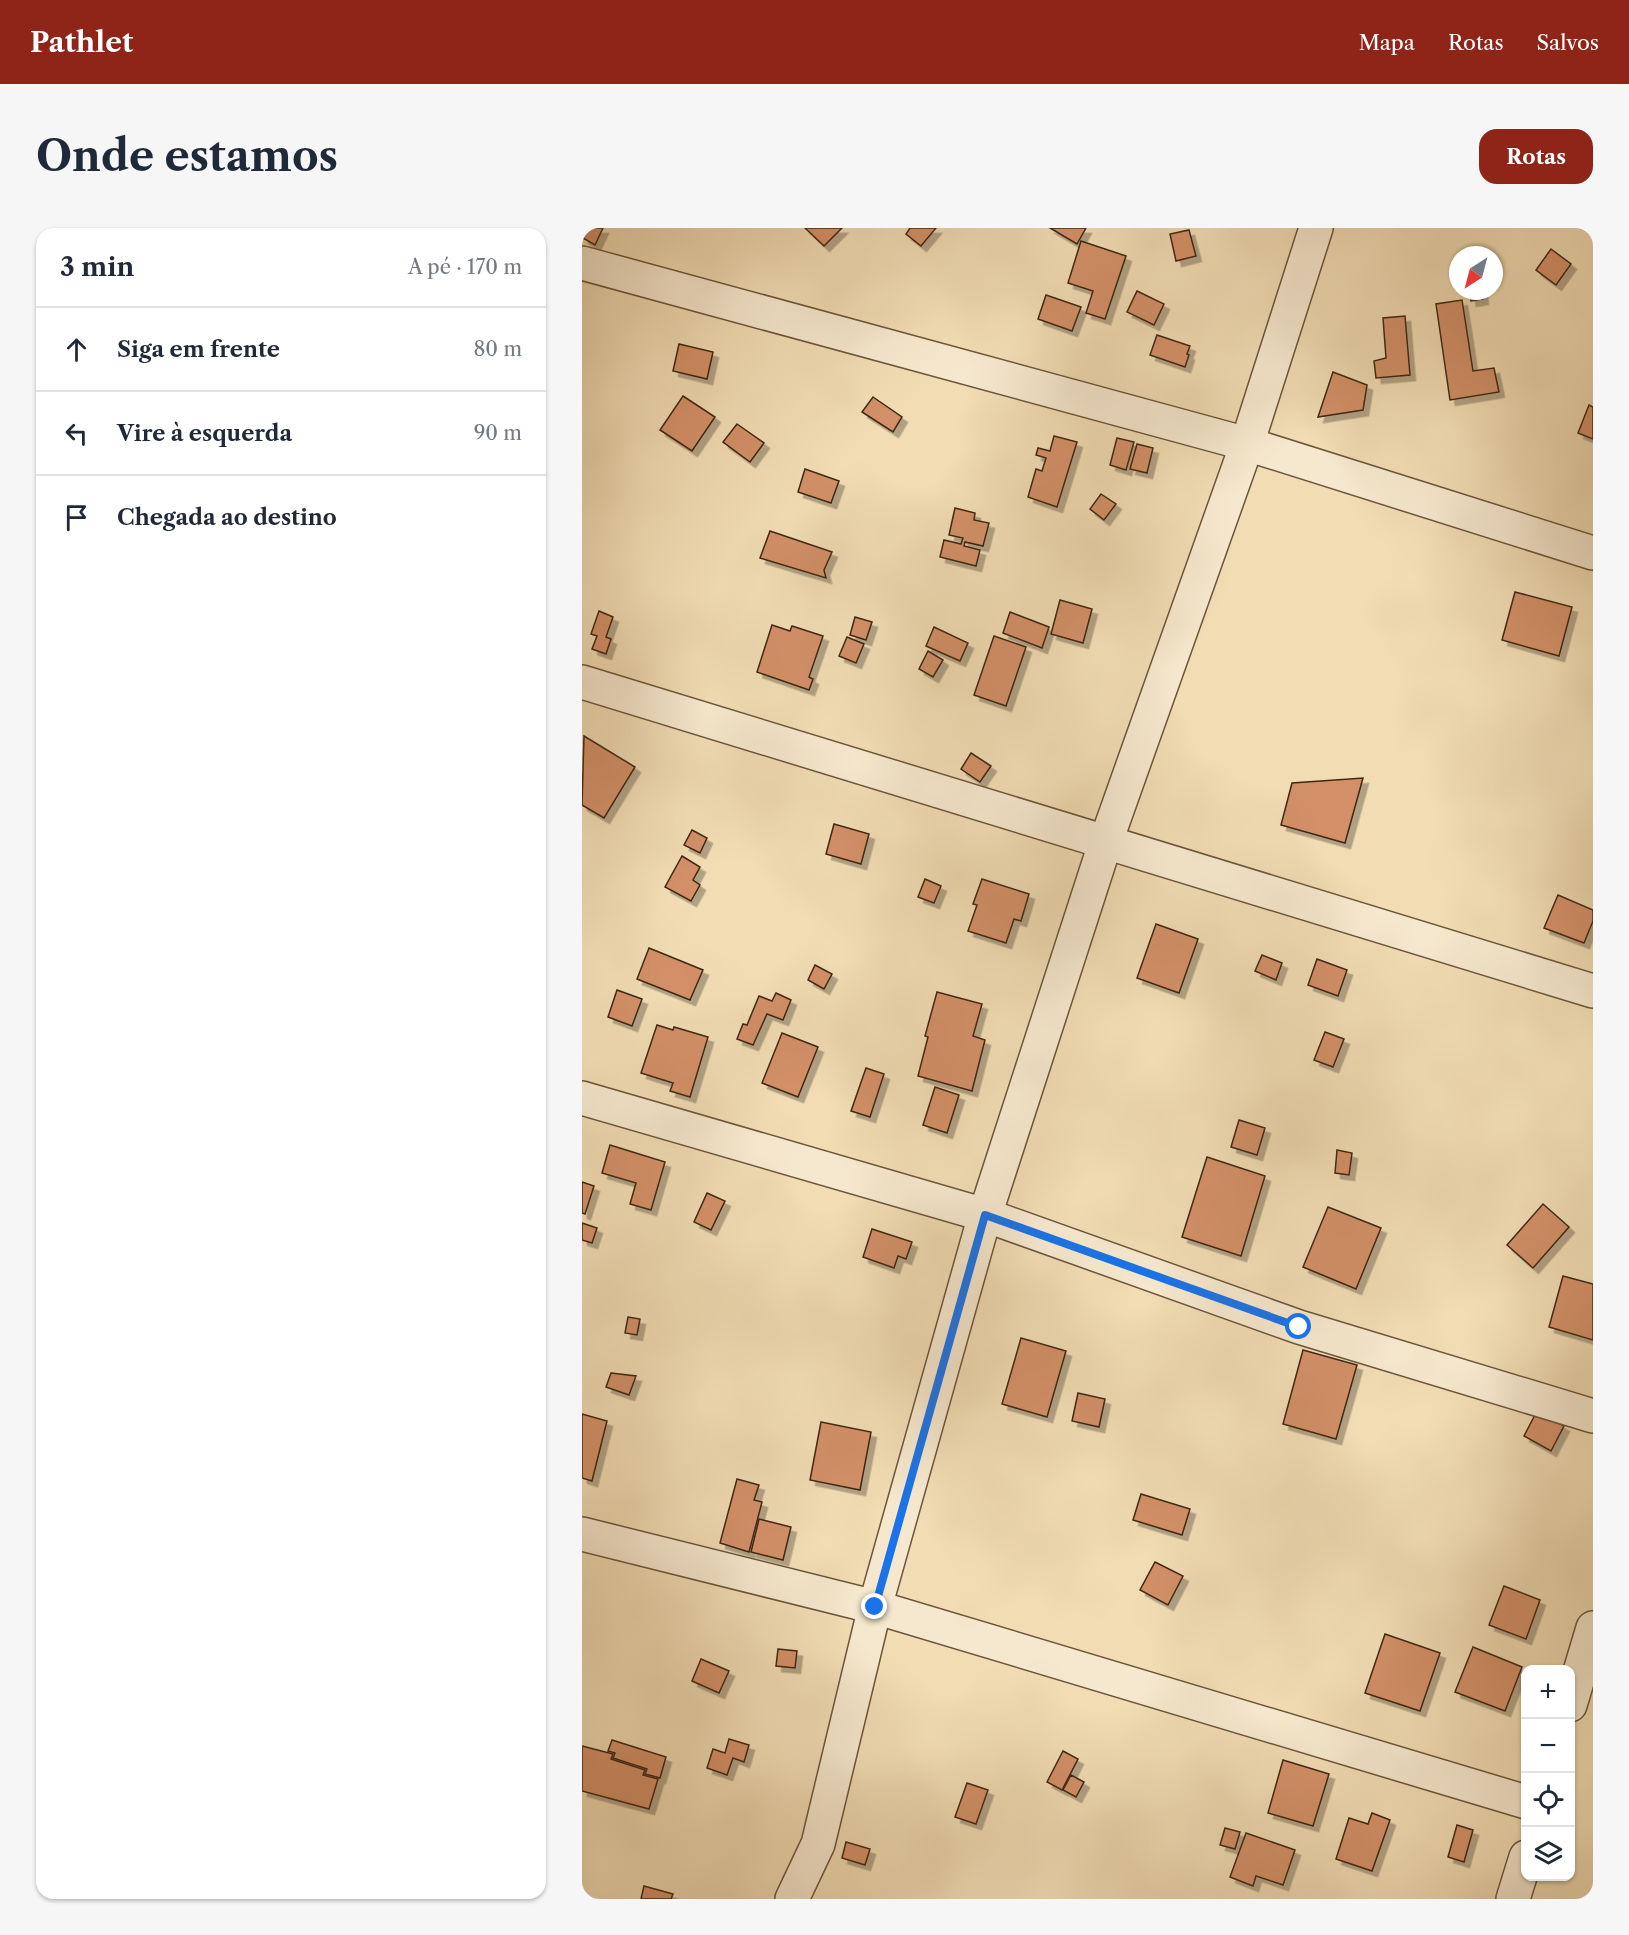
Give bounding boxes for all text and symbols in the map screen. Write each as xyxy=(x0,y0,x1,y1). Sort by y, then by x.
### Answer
text: Pathlet xyxy=(30,25,133,59)
text: Mapa xyxy=(1359,30,1415,55)
text: Rotas xyxy=(1448,30,1504,55)
text: Salvos xyxy=(1537,30,1599,55)
button: Rotas xyxy=(1479,129,1593,184)
text: Onde estamos xyxy=(36,130,338,182)
north arrow xyxy=(1449,246,1503,300)
text: 3 min xyxy=(60,251,134,283)
text: A pé · 170 m xyxy=(408,255,522,279)
icon: ahead xyxy=(60,333,93,366)
text: Siga em frente xyxy=(117,336,280,363)
text: 80 m xyxy=(474,337,522,361)
icon: left xyxy=(60,417,93,450)
text: Vire à esquerda xyxy=(117,420,292,447)
text: 90 m xyxy=(474,421,522,445)
icon: arrive xyxy=(60,501,93,534)
text: Chegada ao destino xyxy=(117,504,337,531)
route start xyxy=(1285,1313,1311,1339)
route end xyxy=(861,1593,887,1619)
map controls xyxy=(1521,1665,1575,1881)
button: + xyxy=(1521,1665,1575,1719)
button: − xyxy=(1521,1719,1575,1773)
button: locate xyxy=(1521,1773,1575,1827)
button: layers xyxy=(1521,1827,1575,1881)

